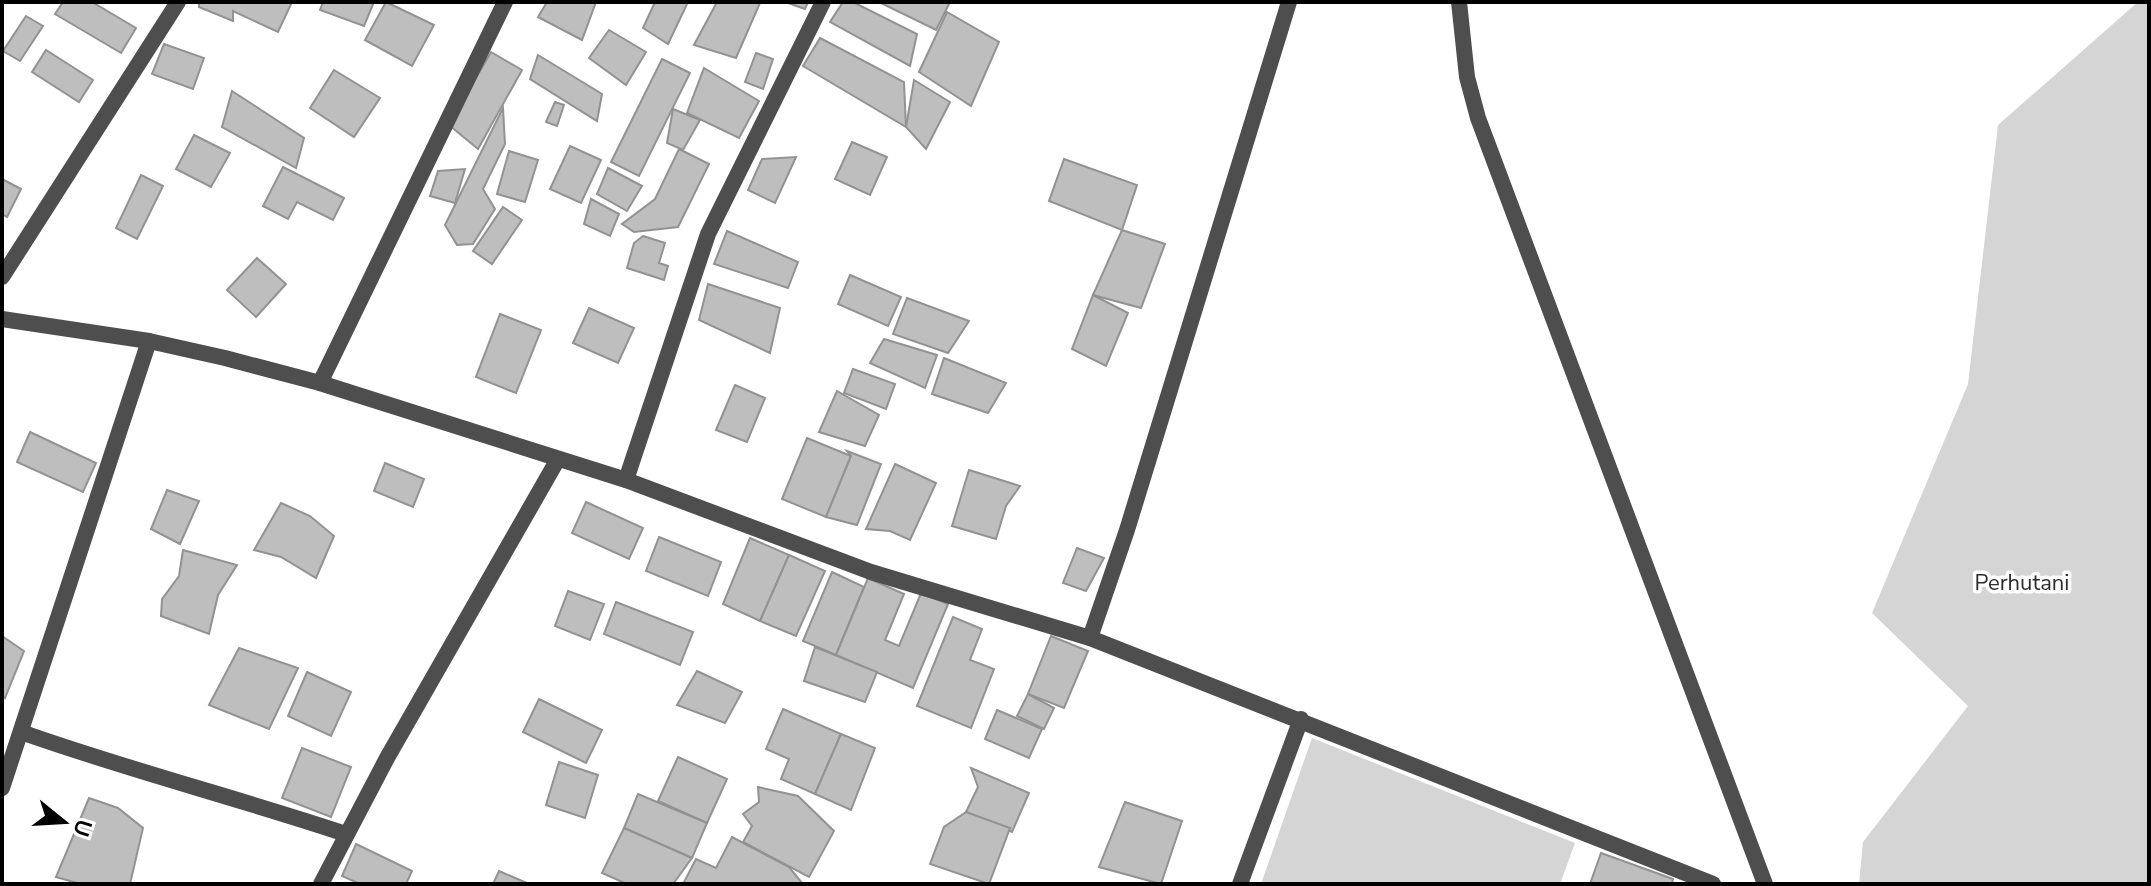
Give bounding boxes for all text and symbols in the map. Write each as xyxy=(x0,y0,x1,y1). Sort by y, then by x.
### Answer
park label: Perhutani xyxy=(1975,568,2069,598)
north arrow xyxy=(24,782,104,862)
text: U xyxy=(65,816,99,840)

